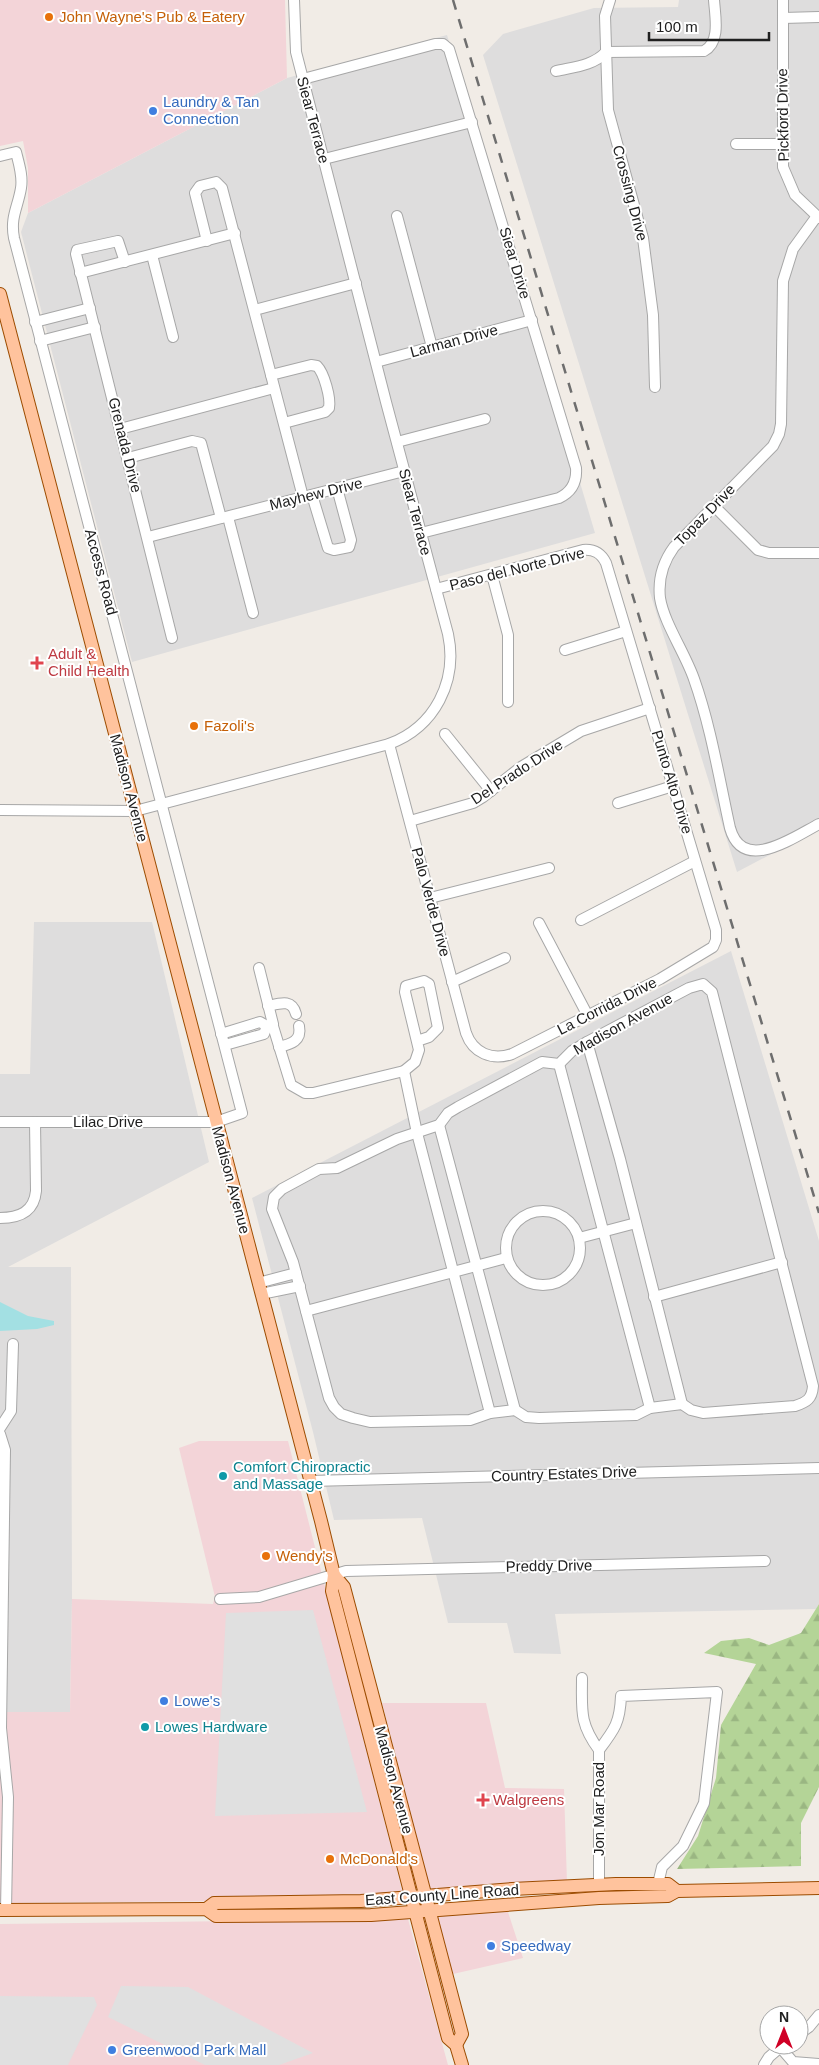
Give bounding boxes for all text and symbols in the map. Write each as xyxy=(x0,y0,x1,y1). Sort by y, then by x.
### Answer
place label: John Wayne's Pub & Eatery xyxy=(59,8,245,25)
scale bar xyxy=(649,10,769,42)
marker: John Wayne's Pub & Eatery xyxy=(43,11,55,23)
text: 100 m xyxy=(656,18,698,35)
street label: Pickford Drive xyxy=(773,68,792,162)
street label: Siear Terrace xyxy=(294,75,333,165)
place label: Laundry & Tan Connection xyxy=(163,93,259,127)
marker: Laundry & Tan Connection xyxy=(147,105,159,117)
street label: Crossing Drive xyxy=(610,143,651,243)
street label: Siear Drive xyxy=(497,225,534,301)
street label: Larman Drive xyxy=(408,321,500,360)
street label: Grenada Drive xyxy=(105,395,146,494)
street label: Siear Terrace xyxy=(396,467,435,557)
street label: Mayhew Drive xyxy=(268,474,364,513)
street label: Topaz Drive xyxy=(671,480,738,549)
street label: Access Road xyxy=(82,527,121,617)
street label: Paso del Norte Drive xyxy=(448,544,586,594)
place label: Adult & Child Health xyxy=(48,645,130,679)
marker: Adult & Child Health xyxy=(30,656,44,670)
place label: Fazoli's xyxy=(204,717,254,734)
marker: Fazoli's xyxy=(188,720,200,732)
street label: Punto Alto Drive xyxy=(649,728,696,836)
street label: Madison Avenue xyxy=(107,732,152,844)
street label: Del Prado Drive xyxy=(468,736,566,808)
street label: Palo Verde Drive xyxy=(409,845,454,958)
street label: La Corrida Drive xyxy=(554,973,659,1038)
street label: Madison Avenue xyxy=(570,989,675,1058)
street label: Lilac Drive xyxy=(73,1113,143,1130)
street label: Madison Avenue xyxy=(209,1124,254,1236)
place label: Comfort Chiropractic and Massage xyxy=(233,1458,371,1492)
street label: Country Estates Drive xyxy=(491,1462,637,1485)
marker: Comfort Chiropractic and Massage xyxy=(217,1470,229,1482)
place label: Wendy's xyxy=(276,1547,333,1564)
marker: Wendy's xyxy=(260,1550,272,1562)
street label: Preddy Drive xyxy=(505,1556,592,1575)
place label: Lowe's xyxy=(174,1692,220,1709)
marker: Lowe's xyxy=(158,1695,170,1707)
place label: Lowes Hardware xyxy=(155,1718,268,1735)
marker: Lowes Hardware xyxy=(139,1721,151,1733)
street label: Madison Avenue xyxy=(372,1724,417,1836)
street label: Jon Mar Road xyxy=(590,1762,607,1856)
place label: Walgreens xyxy=(493,1791,564,1808)
marker: Walgreens xyxy=(477,1794,489,1806)
place label: McDonald's xyxy=(340,1850,418,1867)
marker: McDonald's xyxy=(324,1853,336,1865)
street label: East County Line Road xyxy=(364,1881,520,1908)
place label: Speedway xyxy=(501,1937,572,1954)
marker: Speedway xyxy=(485,1940,497,1952)
north arrow xyxy=(759,2005,809,2055)
text: N xyxy=(779,2009,789,2025)
place label: Greenwood Park Mall xyxy=(122,2041,266,2058)
marker: Greenwood Park Mall xyxy=(106,2044,118,2056)

